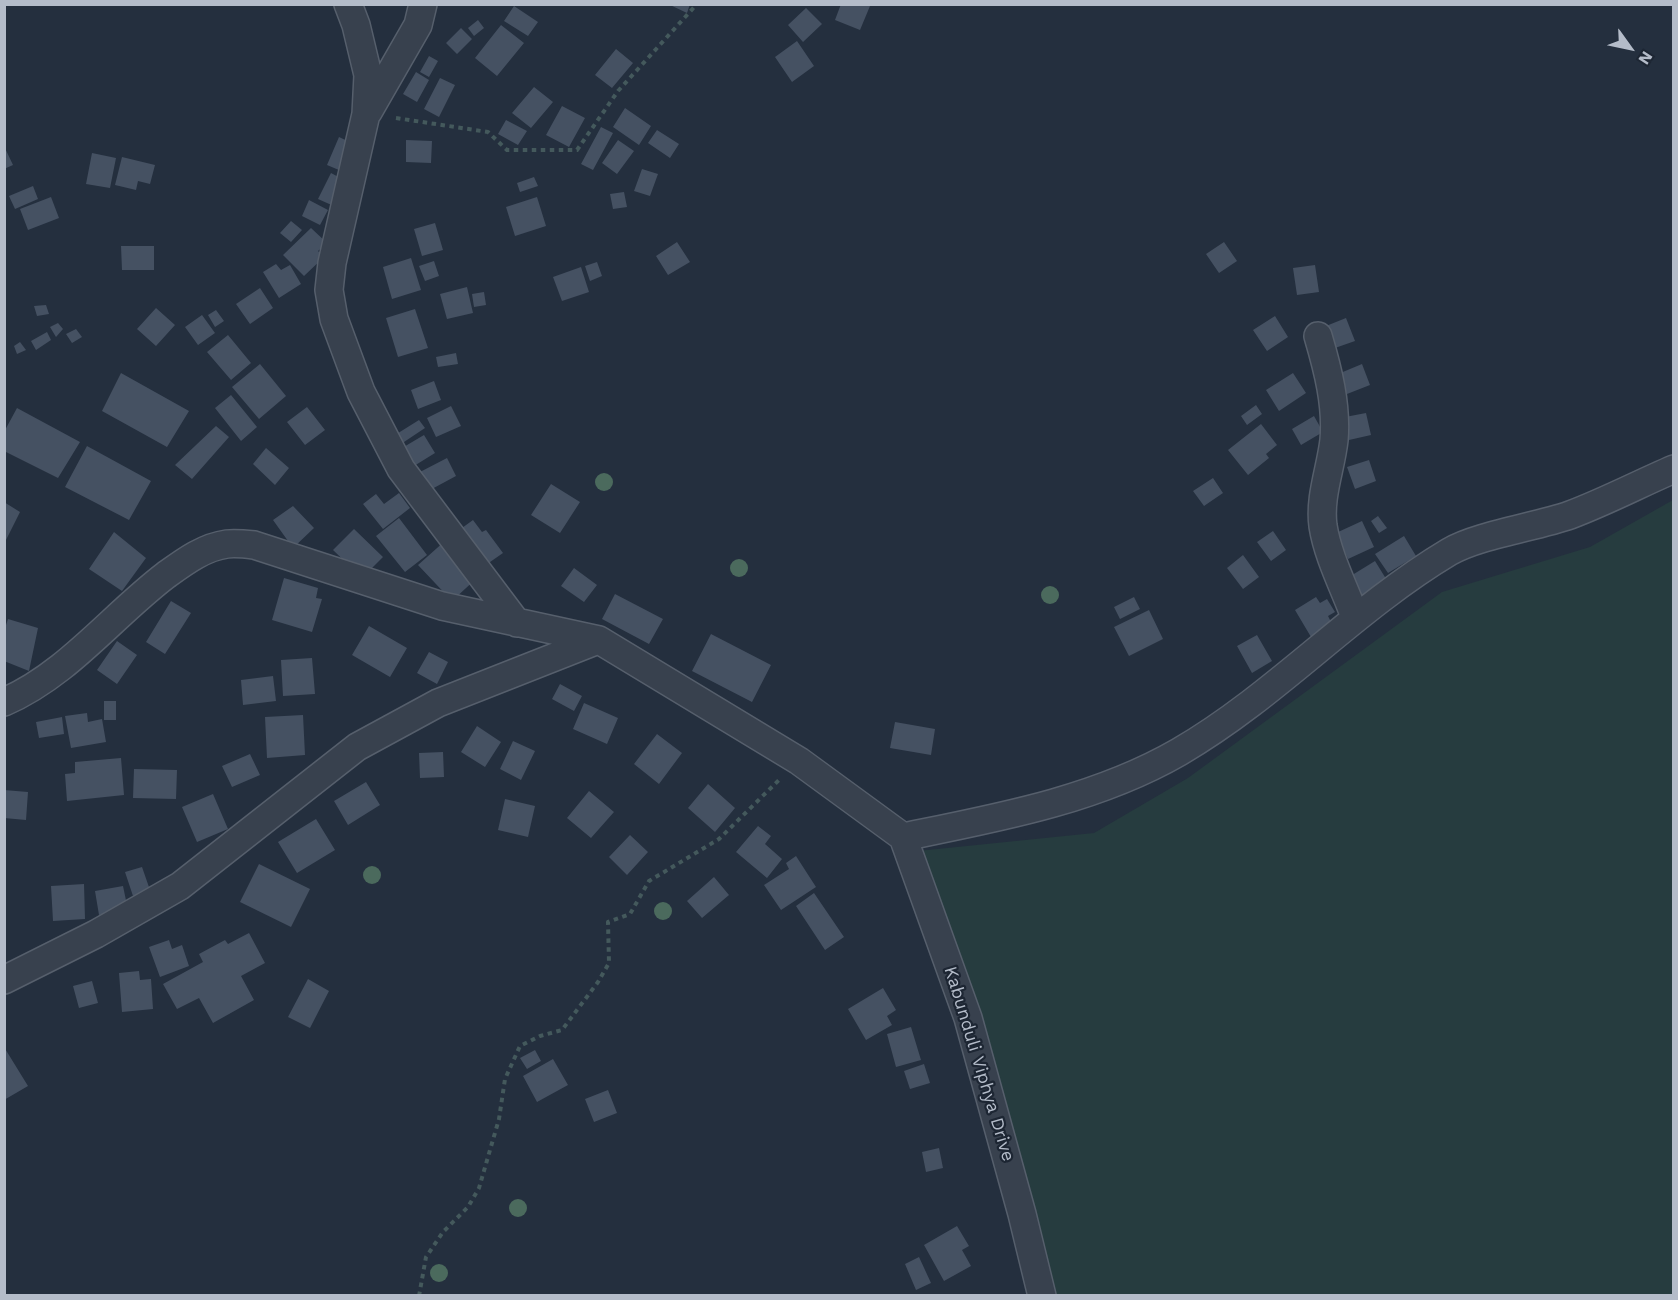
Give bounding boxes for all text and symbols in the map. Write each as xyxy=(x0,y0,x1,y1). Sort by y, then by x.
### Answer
north arrow xyxy=(1600,18,1660,78)
text: N xyxy=(1634,48,1657,68)
street label: Kabunduli Viphya Drive xyxy=(939,964,1019,1164)

